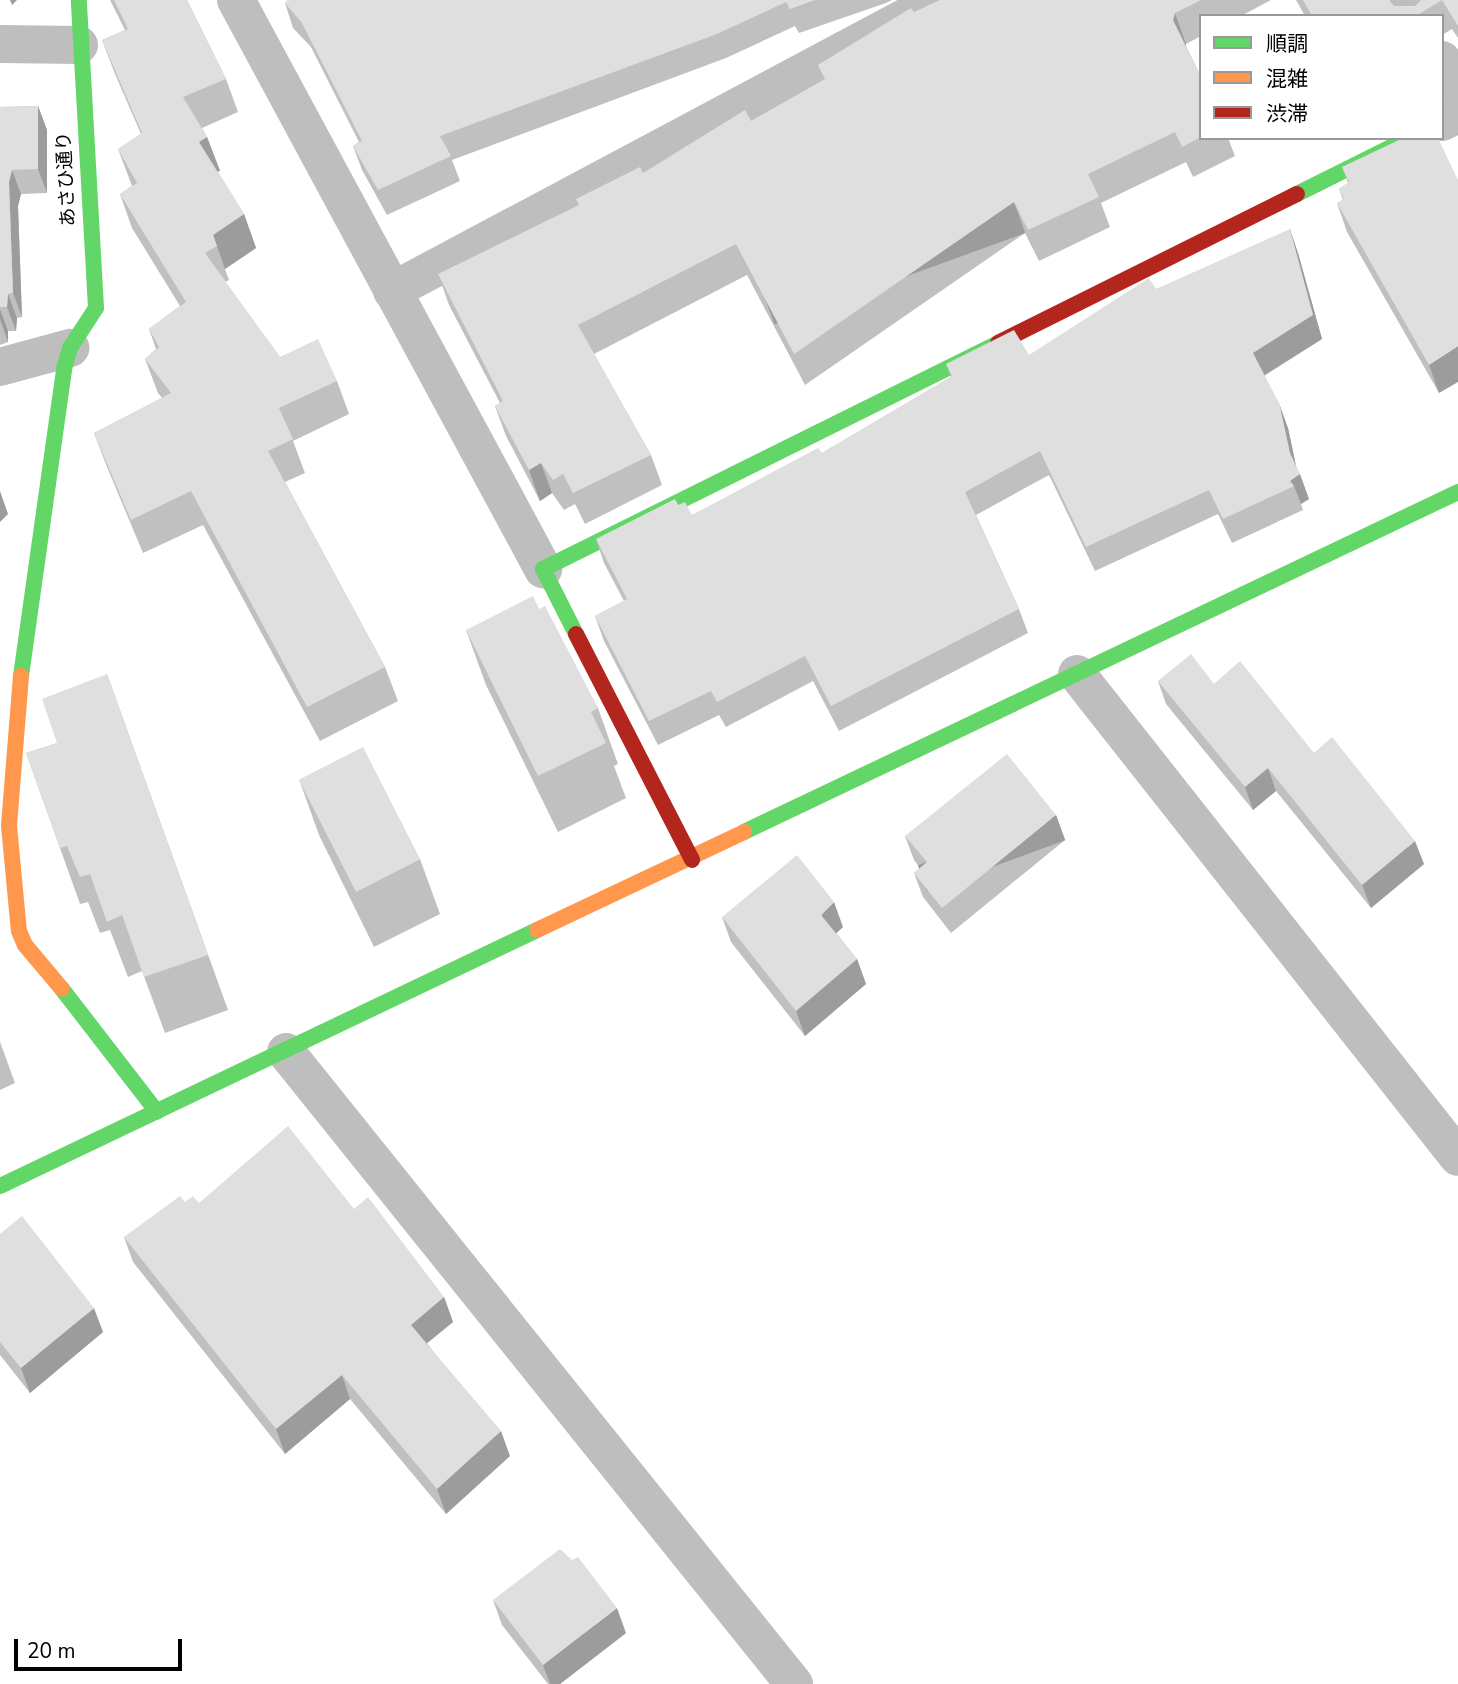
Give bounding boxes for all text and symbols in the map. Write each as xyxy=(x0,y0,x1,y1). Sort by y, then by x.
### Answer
legend xyxy=(1199,14,1444,140)
text: 順調 xyxy=(1266,30,1308,58)
text: 混雑 xyxy=(1266,65,1308,93)
text: 渋滞 xyxy=(1266,100,1308,128)
street label: あさひ通り xyxy=(53,131,81,227)
scale bar xyxy=(18,1624,186,1668)
text: 20 m xyxy=(27,1637,76,1665)

